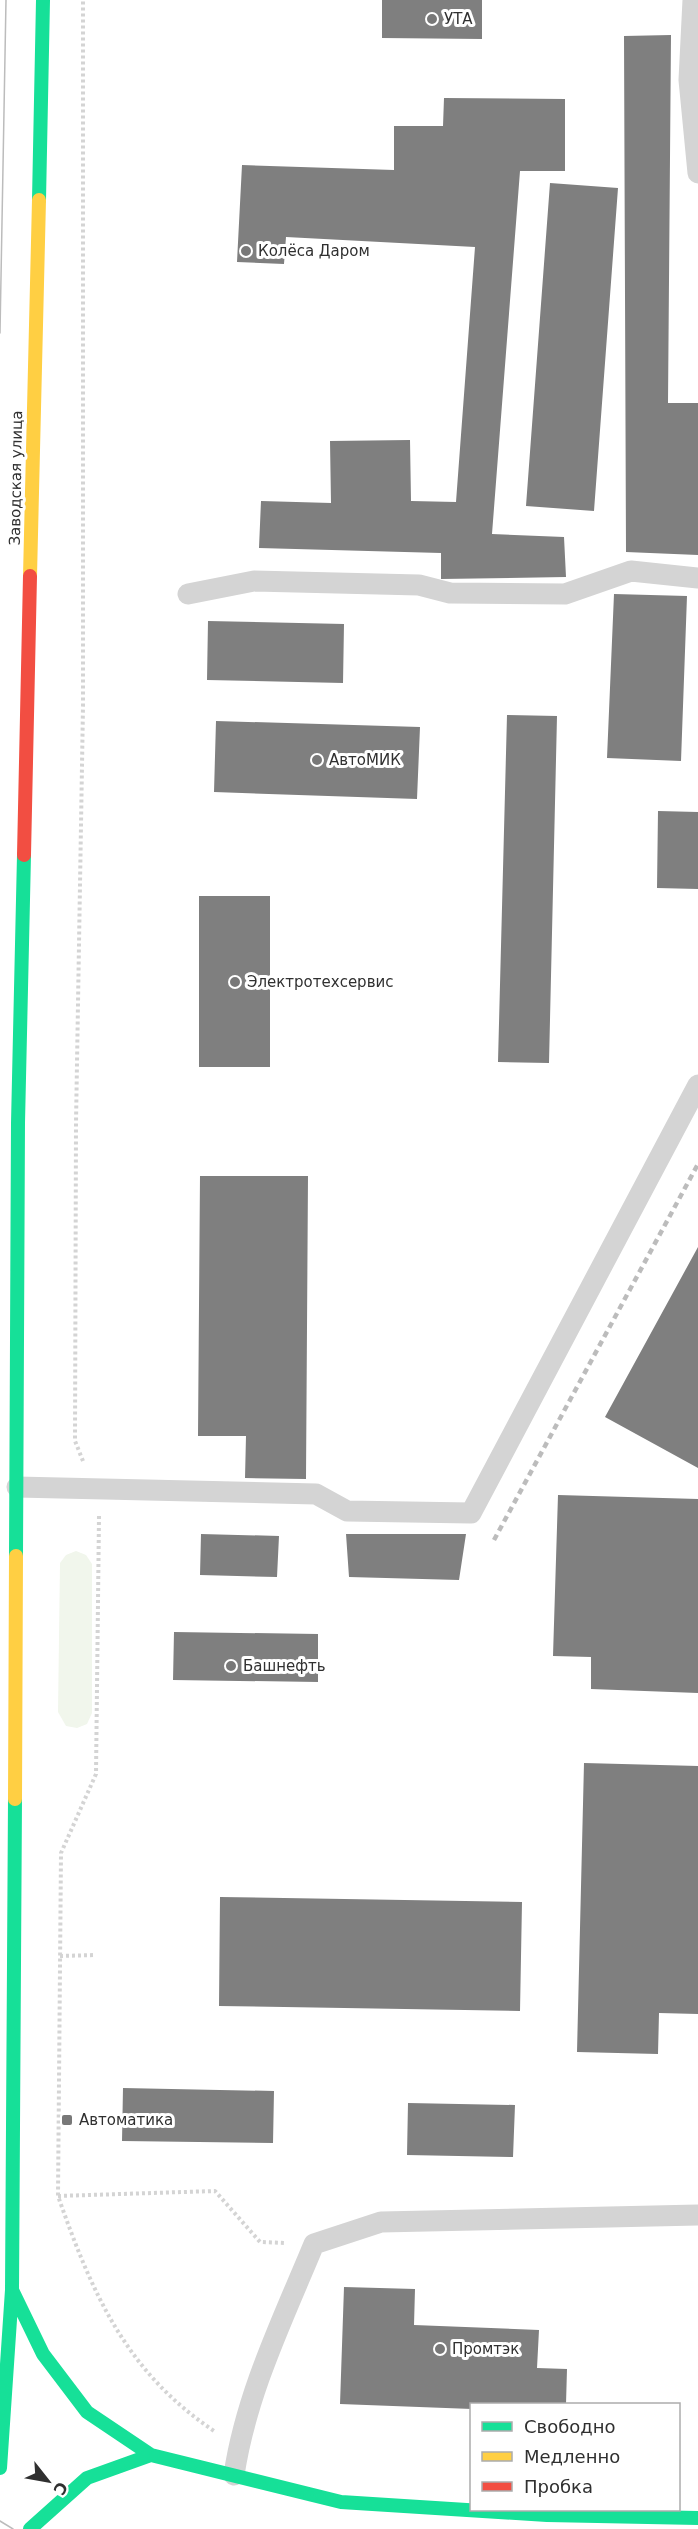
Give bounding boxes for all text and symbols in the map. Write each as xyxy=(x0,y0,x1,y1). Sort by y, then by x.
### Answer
place label: УТА xyxy=(444,10,473,28)
marker: УТА xyxy=(425,12,439,26)
place label: Колёса Даром xyxy=(258,242,370,260)
marker: Колёса Даром xyxy=(239,244,253,258)
street label: Заводская улица xyxy=(6,410,26,546)
place label: АвтоМИК xyxy=(329,751,401,769)
marker: АвтоМИК xyxy=(310,753,324,767)
place label: Электротехсервис xyxy=(247,973,393,991)
marker: Электротехсервис xyxy=(228,975,242,989)
place label: Башнефть xyxy=(243,1657,326,1675)
marker: Башнефть xyxy=(224,1659,238,1673)
place label: Автоматика xyxy=(79,2111,173,2129)
marker: Автоматика xyxy=(60,2113,74,2127)
place label: Промтэк xyxy=(452,2340,519,2358)
marker: Промтэк xyxy=(433,2342,447,2356)
legend xyxy=(470,2403,680,2511)
text: Свободно xyxy=(524,2416,616,2437)
text: Медленно xyxy=(524,2446,620,2467)
north arrow xyxy=(18,2451,78,2511)
text: Пробка xyxy=(524,2476,593,2497)
text: С xyxy=(49,2479,72,2498)

